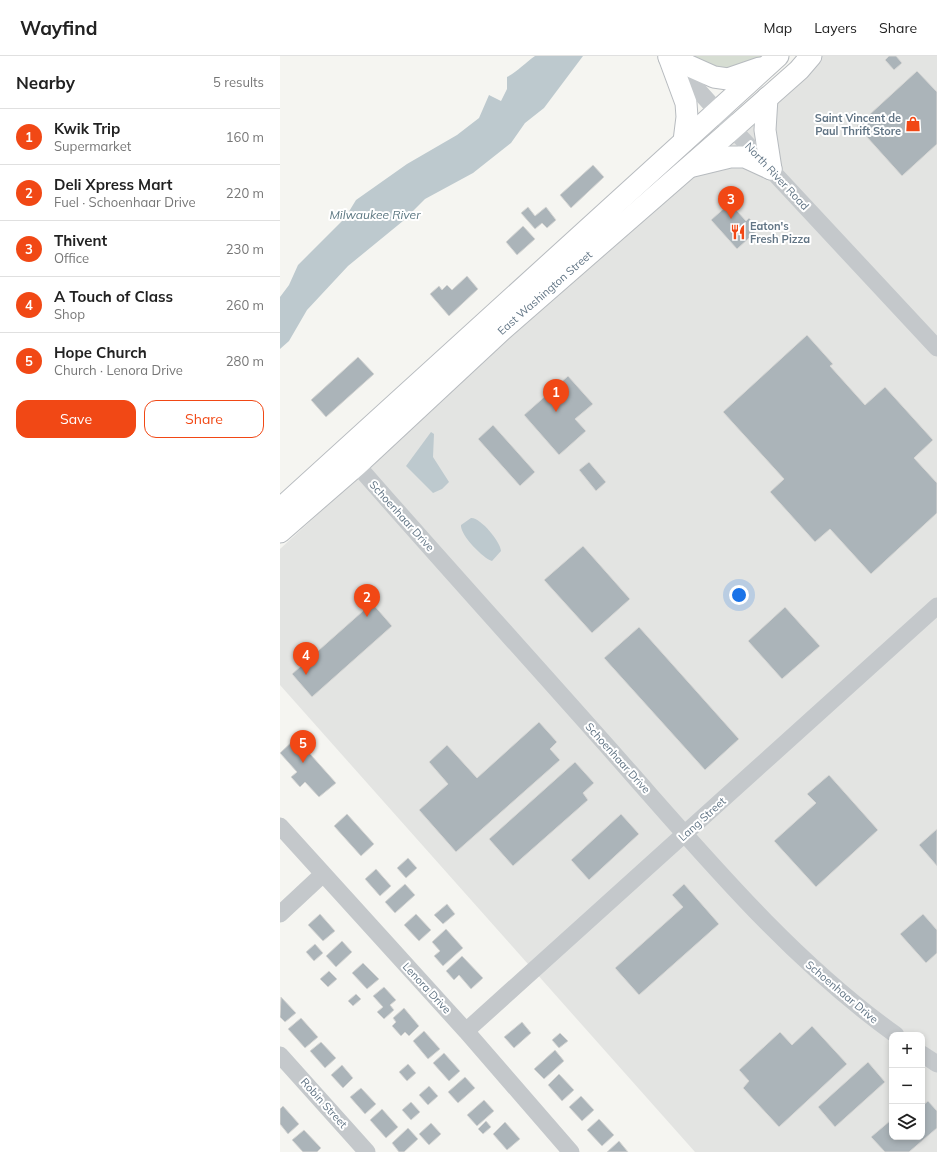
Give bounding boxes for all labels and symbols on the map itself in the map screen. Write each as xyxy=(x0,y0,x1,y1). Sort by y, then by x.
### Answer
place label: Saint Vincent de Paul Thrift Store xyxy=(815,111,901,138)
shop icon: Saint Vincent de Paul Thrift Store xyxy=(904,115,922,133)
street label: North River Road xyxy=(742,139,812,213)
pin: 3 xyxy=(718,186,744,219)
water label: Milwaukee River xyxy=(330,207,421,222)
place label: Eaton's Fresh Pizza xyxy=(750,219,810,246)
restaurant icon: Eaton's Fresh Pizza xyxy=(729,223,747,241)
street label: East Washington Street xyxy=(495,248,595,338)
pin: 1 xyxy=(543,379,569,412)
street label: Schoenhaar Drive xyxy=(367,478,437,554)
pin: 2 xyxy=(354,584,380,617)
your location xyxy=(729,585,749,605)
pin: 4 xyxy=(293,642,319,675)
street label: Schoenhaar Drive xyxy=(583,720,653,796)
pin: 5 xyxy=(290,730,316,763)
street label: Lang Street xyxy=(675,794,729,844)
street label: Schoenhaar Drive xyxy=(803,958,881,1026)
street label: Lenora Drive xyxy=(400,960,454,1016)
street label: Robin Street xyxy=(298,1075,350,1131)

